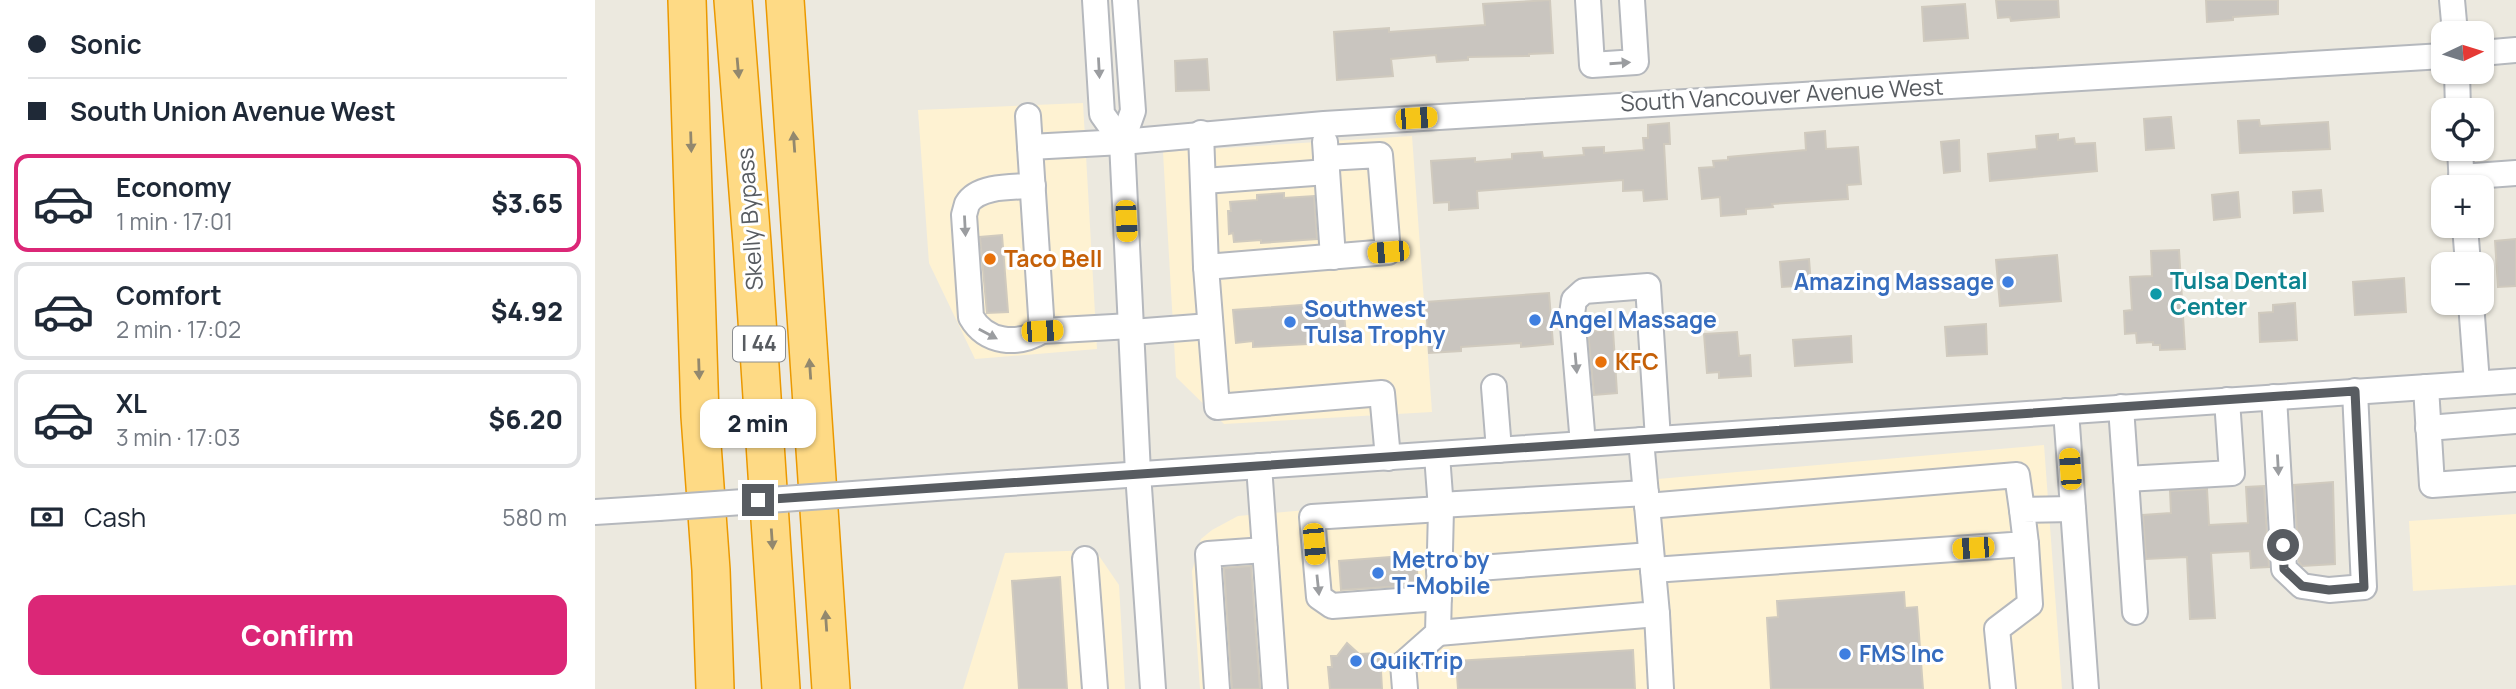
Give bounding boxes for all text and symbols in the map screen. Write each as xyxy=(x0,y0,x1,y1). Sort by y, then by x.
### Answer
north arrow xyxy=(2431,21,2494,84)
map controls xyxy=(2431,21,2494,315)
text: Sonic xyxy=(70,26,142,62)
one-way arrow xyxy=(733,57,744,79)
one-way arrow xyxy=(1094,57,1105,79)
one-way arrow xyxy=(1609,57,1631,68)
street label: South Vancouver Avenue West xyxy=(1620,70,1944,118)
text: South Union Avenue West xyxy=(70,93,396,129)
button: locate xyxy=(2431,98,2494,161)
car xyxy=(1395,106,1438,130)
one-way arrow xyxy=(686,131,697,153)
one-way arrow xyxy=(789,131,800,153)
street label: Skelly Bypass xyxy=(728,147,770,292)
text: Economy xyxy=(116,169,231,205)
icon: car xyxy=(32,172,95,235)
button: + xyxy=(2431,175,2494,238)
text: $3.65 xyxy=(491,185,563,221)
car xyxy=(1115,199,1138,243)
text: 1 min · 17:01 xyxy=(116,205,233,237)
one-way arrow xyxy=(960,215,971,237)
car xyxy=(1367,240,1410,264)
place label: Taco Bell xyxy=(1004,242,1103,274)
marker: Taco Bell xyxy=(982,251,998,267)
button: − xyxy=(2431,252,2494,315)
place label: Tulsa Dental Center xyxy=(2170,264,2308,322)
place label: Amazing Massage xyxy=(1794,265,1994,297)
marker: Amazing Massage xyxy=(2000,274,2016,290)
text: Comfort xyxy=(116,277,222,313)
icon: car xyxy=(32,280,95,343)
marker: Tulsa Dental Center xyxy=(2148,286,2164,302)
place label: Southwest Tulsa Trophy xyxy=(1304,292,1445,350)
text: $4.92 xyxy=(491,293,563,329)
place label: Angel Massage xyxy=(1549,303,1717,335)
marker: Angel Massage xyxy=(1527,312,1543,328)
text: 2 min · 17:02 xyxy=(116,313,241,345)
marker: Southwest Tulsa Trophy xyxy=(1282,314,1298,330)
car xyxy=(1021,319,1064,343)
road number: I 44 xyxy=(733,326,785,362)
one-way arrow xyxy=(979,327,999,339)
place label: KFC xyxy=(1615,345,1659,377)
one-way arrow xyxy=(1571,353,1582,375)
marker: KFC xyxy=(1593,354,1609,370)
one-way arrow xyxy=(693,358,704,380)
one-way arrow xyxy=(804,358,815,380)
text: XL xyxy=(116,385,147,421)
icon: car xyxy=(32,388,95,451)
callout: 2 min xyxy=(700,398,816,448)
text: $6.20 xyxy=(489,401,563,437)
text: 2 min xyxy=(728,407,789,439)
text: 3 min · 17:03 xyxy=(116,421,240,453)
car xyxy=(2059,447,2082,491)
one-way arrow xyxy=(2273,454,2284,476)
route end xyxy=(742,484,774,516)
icon: cash xyxy=(28,498,66,536)
text: Cash xyxy=(84,499,146,535)
text: 580 m xyxy=(502,501,567,533)
car xyxy=(1302,522,1327,566)
one-way arrow xyxy=(766,529,777,551)
route start xyxy=(2267,529,2299,561)
car xyxy=(1952,536,1995,560)
place label: Metro by T-Mobile xyxy=(1392,543,1491,601)
marker: Metro by T-Mobile xyxy=(1370,565,1386,581)
one-way arrow xyxy=(1313,574,1324,596)
button: Confirm xyxy=(28,595,567,675)
one-way arrow xyxy=(821,610,832,632)
place label: FMS Inc xyxy=(1859,637,1944,669)
place label: QuikTrip xyxy=(1370,644,1463,676)
marker: FMS Inc xyxy=(1837,646,1853,662)
marker: QuikTrip xyxy=(1348,653,1364,669)

